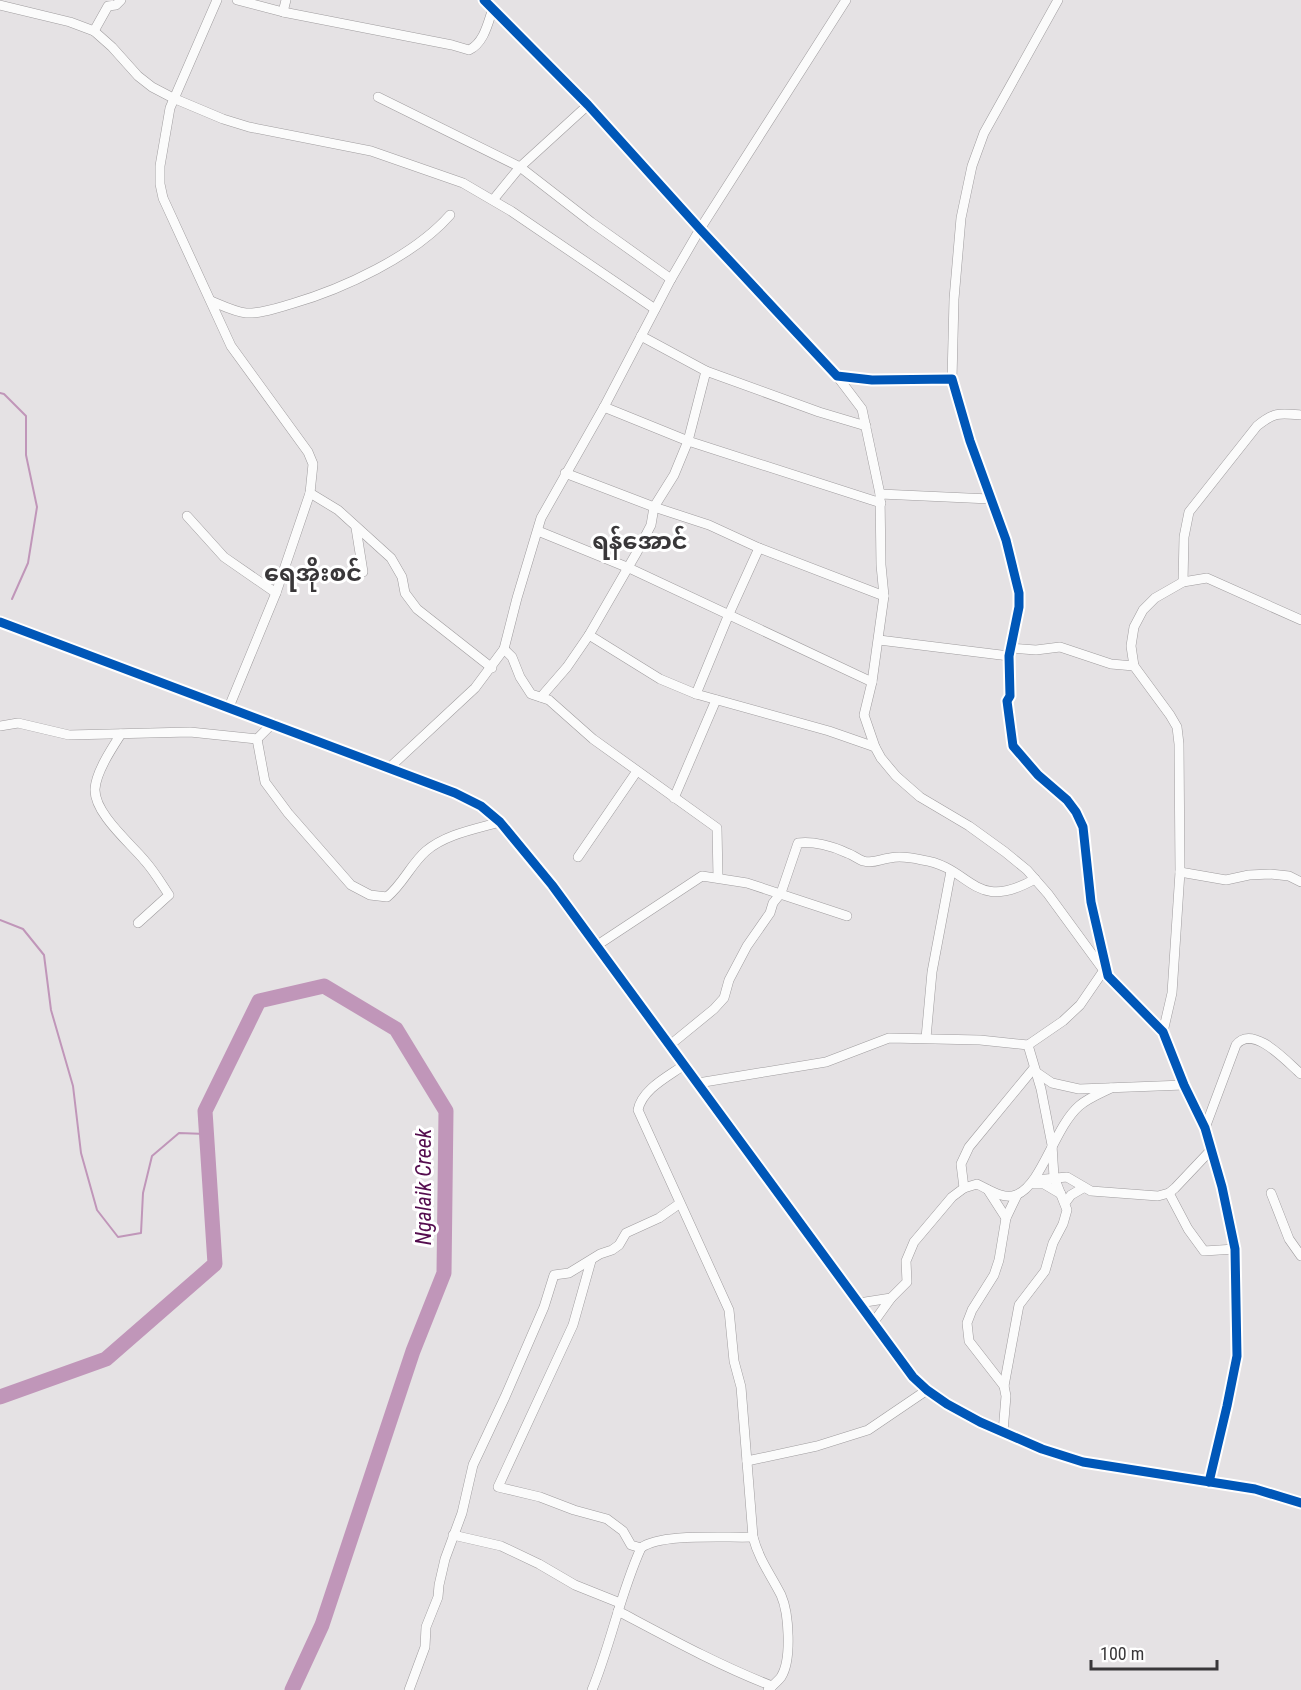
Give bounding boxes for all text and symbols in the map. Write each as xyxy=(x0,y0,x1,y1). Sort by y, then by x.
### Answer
district label: ရန်အောင် xyxy=(592,525,688,560)
district label: ရေအိုးစင် xyxy=(264,557,362,592)
water label: Ngalaik Creek xyxy=(411,1128,436,1245)
scale bar xyxy=(1091,1633,1217,1671)
text: 100 m xyxy=(1100,1643,1144,1664)

